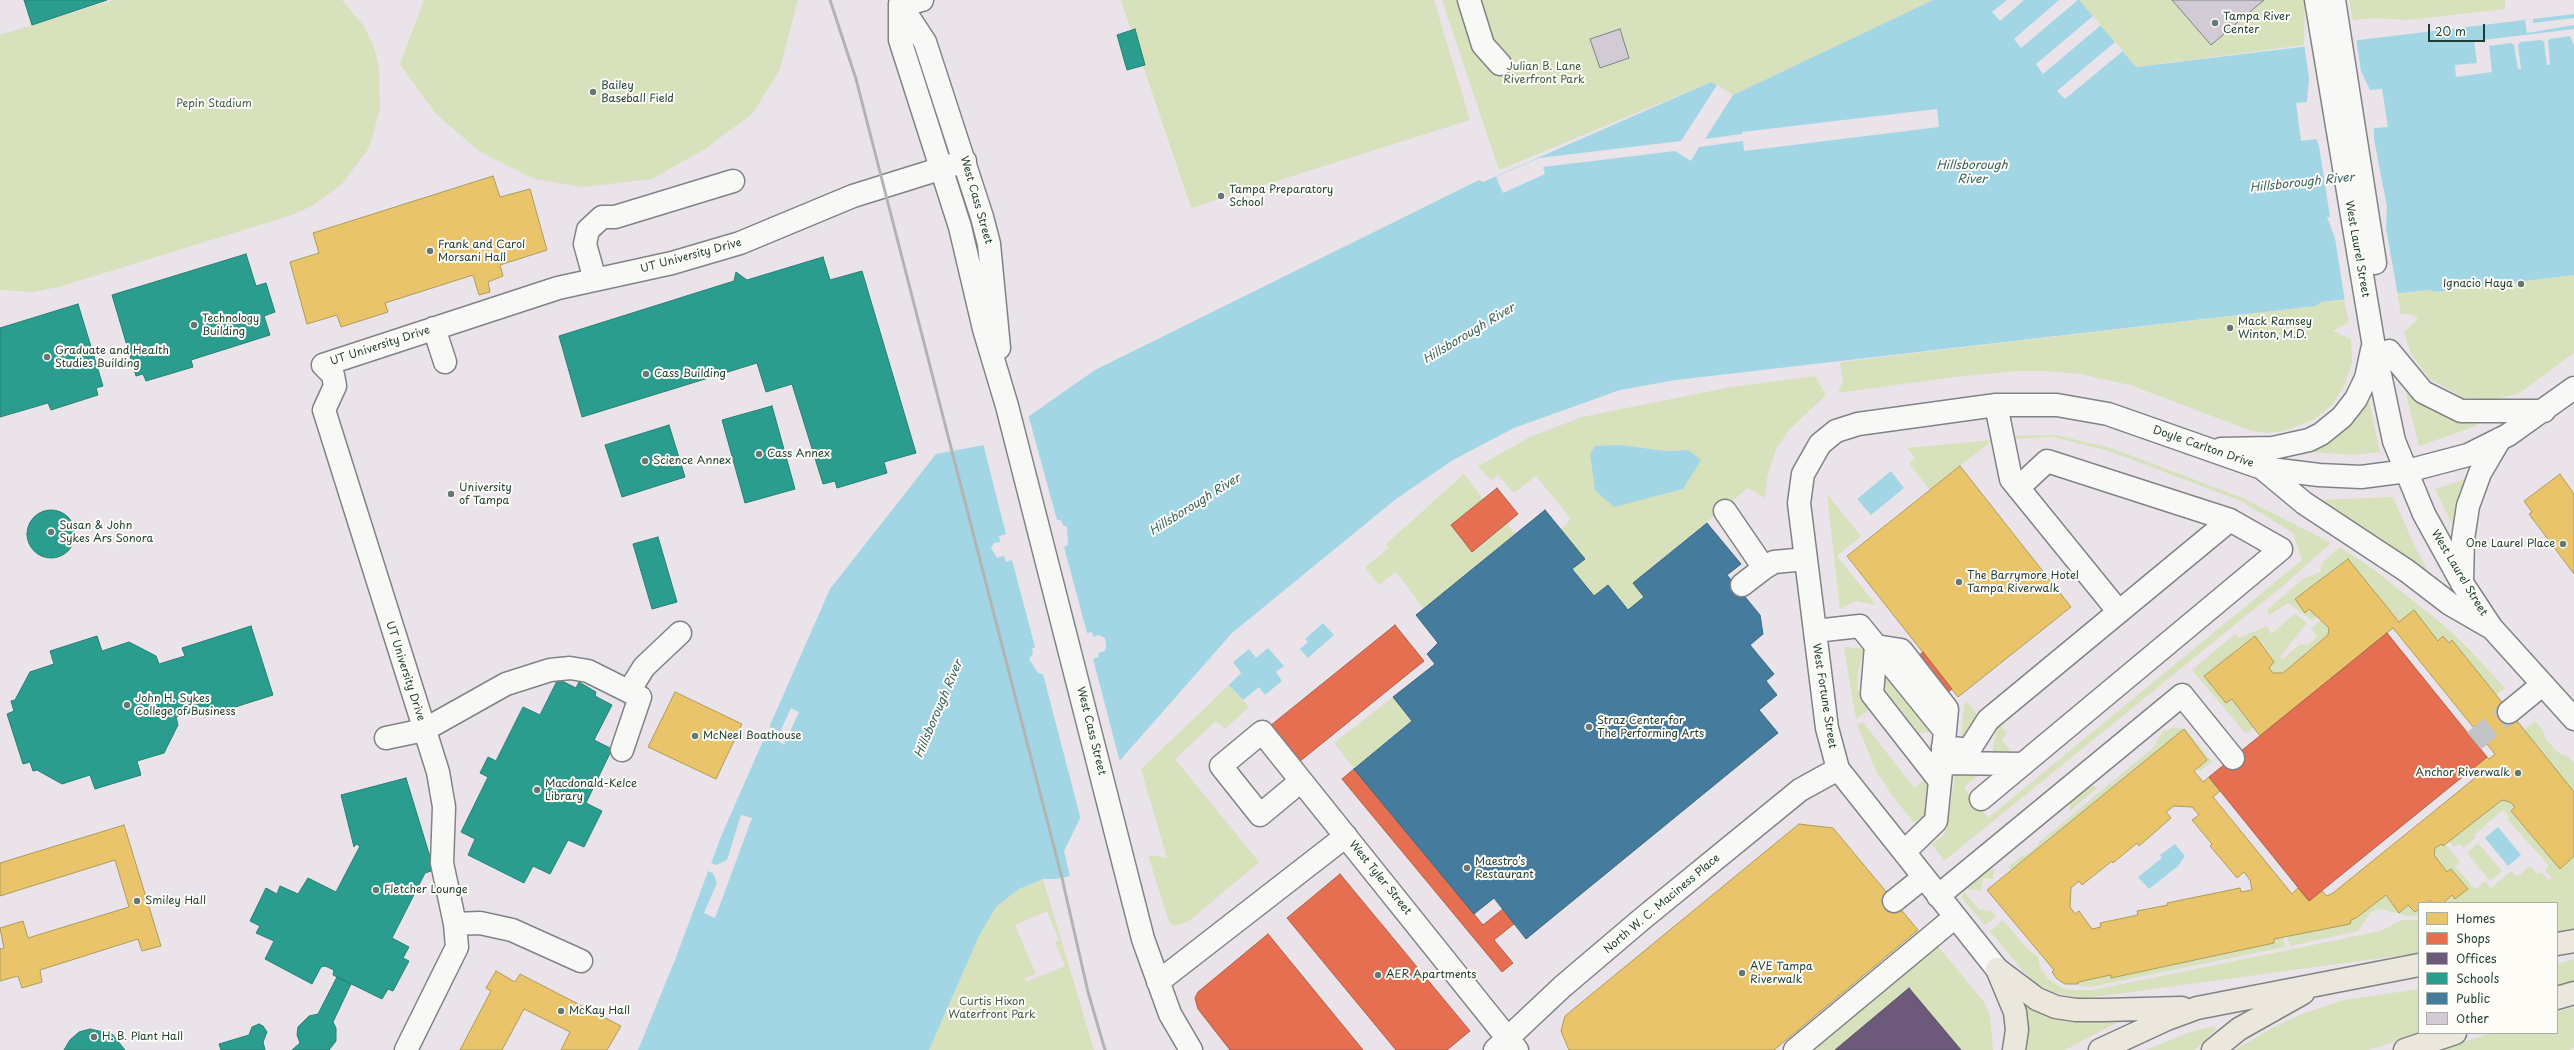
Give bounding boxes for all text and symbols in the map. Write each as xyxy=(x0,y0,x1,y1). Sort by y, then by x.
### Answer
place label: Tampa River Center xyxy=(2223,10,2290,36)
scale bar xyxy=(2430,16,2487,42)
marker: Tampa River Center xyxy=(2210,18,2220,28)
text: 20 m xyxy=(2435,22,2466,40)
park label: Julian B. Lane Riverfront Park xyxy=(1503,60,1585,86)
place label: Bailey Baseball Field xyxy=(601,79,674,105)
marker: Bailey Baseball Field xyxy=(588,87,598,97)
park label: Pepin Stadium xyxy=(176,97,252,111)
street label: West Cass Street xyxy=(957,155,995,245)
water label: Hillsborough River xyxy=(1936,159,2008,187)
water label: Hillsborough River xyxy=(2249,170,2355,196)
place label: Tampa Preparatory School xyxy=(1229,183,1333,209)
marker: Tampa Preparatory School xyxy=(1216,191,1226,201)
street label: West Laurel Street xyxy=(2342,200,2372,298)
street label: UT University Drive xyxy=(639,236,743,276)
place label: Frank and Carol Morsani Hall xyxy=(438,238,525,264)
marker: Frank and Carol Morsani Hall xyxy=(425,246,435,256)
place label: Ignacio Haya xyxy=(2443,277,2513,291)
marker: Ignacio Haya xyxy=(2516,279,2526,289)
water label: Hillsborough River xyxy=(1420,301,1518,367)
place label: Technology Building xyxy=(202,312,259,338)
place label: Mack Ramsey Winton, M.D. xyxy=(2238,315,2312,341)
marker: Technology Building xyxy=(189,320,199,330)
marker: Mack Ramsey Winton, M.D. xyxy=(2225,323,2235,333)
street label: UT University Drive xyxy=(328,324,432,368)
place label: Graduate and Health Studies Building xyxy=(55,344,169,370)
marker: Graduate and Health Studies Building xyxy=(42,352,52,362)
place label: Cass Building xyxy=(654,367,726,381)
marker: Cass Building xyxy=(641,369,651,379)
street label: Doyle Carlton Drive xyxy=(2151,423,2255,471)
place label: Cass Annex xyxy=(767,447,830,461)
marker: Cass Annex xyxy=(754,449,764,459)
place label: Science Annex xyxy=(653,454,731,468)
marker: Science Annex xyxy=(640,456,650,466)
water label: Hillsborough River xyxy=(1147,471,1243,539)
place label: University of Tampa xyxy=(459,481,512,507)
marker: University of Tampa xyxy=(446,489,456,499)
place label: Susan & John Sykes Ars Sonora xyxy=(59,519,153,545)
marker: Susan & John Sykes Ars Sonora xyxy=(46,527,56,537)
street label: West Laurel Street xyxy=(2428,528,2490,618)
place label: One Laurel Place xyxy=(2466,537,2555,551)
marker: One Laurel Place xyxy=(2558,539,2568,549)
place label: The Barrymore Hotel Tampa Riverwalk xyxy=(1967,569,2079,595)
marker: The Barrymore Hotel Tampa Riverwalk xyxy=(1954,577,1964,587)
street label: UT University Drive xyxy=(383,619,427,723)
street label: West Fortune Street xyxy=(1809,642,1839,750)
water label: Hillsborough River xyxy=(912,658,966,760)
street label: West Cass Street xyxy=(1074,685,1108,777)
place label: John H. Sykes College of Business xyxy=(135,692,236,718)
marker: John H. Sykes College of Business xyxy=(122,700,132,710)
place label: Straz Center for The Performing Arts xyxy=(1597,714,1704,740)
marker: Straz Center for The Performing Arts xyxy=(1584,722,1594,732)
place label: McNeel Boathouse xyxy=(703,729,802,743)
marker: McNeel Boathouse xyxy=(690,731,700,741)
place label: Anchor Riverwalk xyxy=(2416,766,2510,780)
marker: Anchor Riverwalk xyxy=(2513,768,2523,778)
place label: Macdonald-Kelce Library xyxy=(545,777,637,803)
marker: Macdonald-Kelce Library xyxy=(532,785,542,795)
street label: West Tyler Street xyxy=(1346,838,1414,918)
street label: North W. C. Maciness Place xyxy=(1601,852,1723,956)
place label: Maestro's Restaurant xyxy=(1475,855,1534,881)
marker: Maestro's Restaurant xyxy=(1462,863,1472,873)
place label: Fletcher Lounge xyxy=(384,883,468,897)
marker: Fletcher Lounge xyxy=(371,885,381,895)
place label: Smiley Hall xyxy=(145,894,206,908)
marker: Smiley Hall xyxy=(132,896,142,906)
legend xyxy=(2418,902,2558,1034)
text: Homes xyxy=(2456,909,2495,927)
text: Shops xyxy=(2456,929,2490,947)
text: Offices xyxy=(2456,949,2497,967)
place label: AVE Tampa Riverwalk xyxy=(1750,960,1813,986)
place label: AER Apartments xyxy=(1386,968,1477,982)
marker: AVE Tampa Riverwalk xyxy=(1737,968,1747,978)
text: Schools xyxy=(2456,969,2499,987)
marker: AER Apartments xyxy=(1373,970,1383,980)
text: Public xyxy=(2456,989,2490,1007)
park label: Curtis Hixon Waterfront Park xyxy=(948,995,1036,1021)
place label: McKay Hall xyxy=(569,1004,630,1018)
marker: McKay Hall xyxy=(556,1006,566,1016)
text: Other xyxy=(2456,1009,2489,1027)
place label: H. B. Plant Hall xyxy=(102,1030,183,1044)
marker: H. B. Plant Hall xyxy=(89,1032,99,1042)

